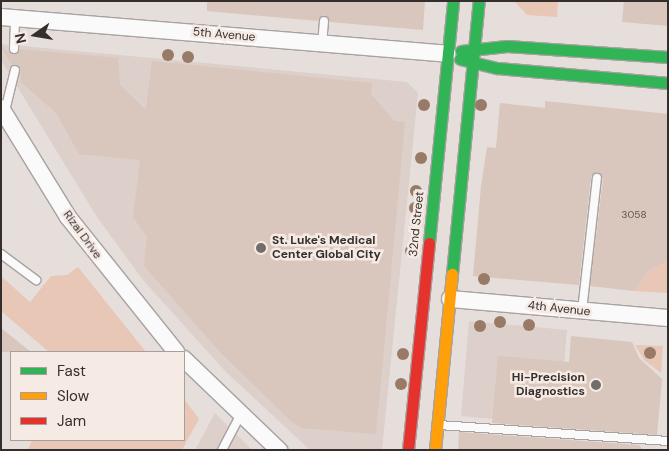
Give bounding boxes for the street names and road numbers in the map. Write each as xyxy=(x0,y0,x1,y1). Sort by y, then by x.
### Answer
street label: 5th Avenue xyxy=(192,25,256,45)
street label: 32nd Street xyxy=(406,191,428,257)
street label: Rizal Drive xyxy=(60,208,104,262)
street label: 4th Avenue xyxy=(527,299,591,319)

